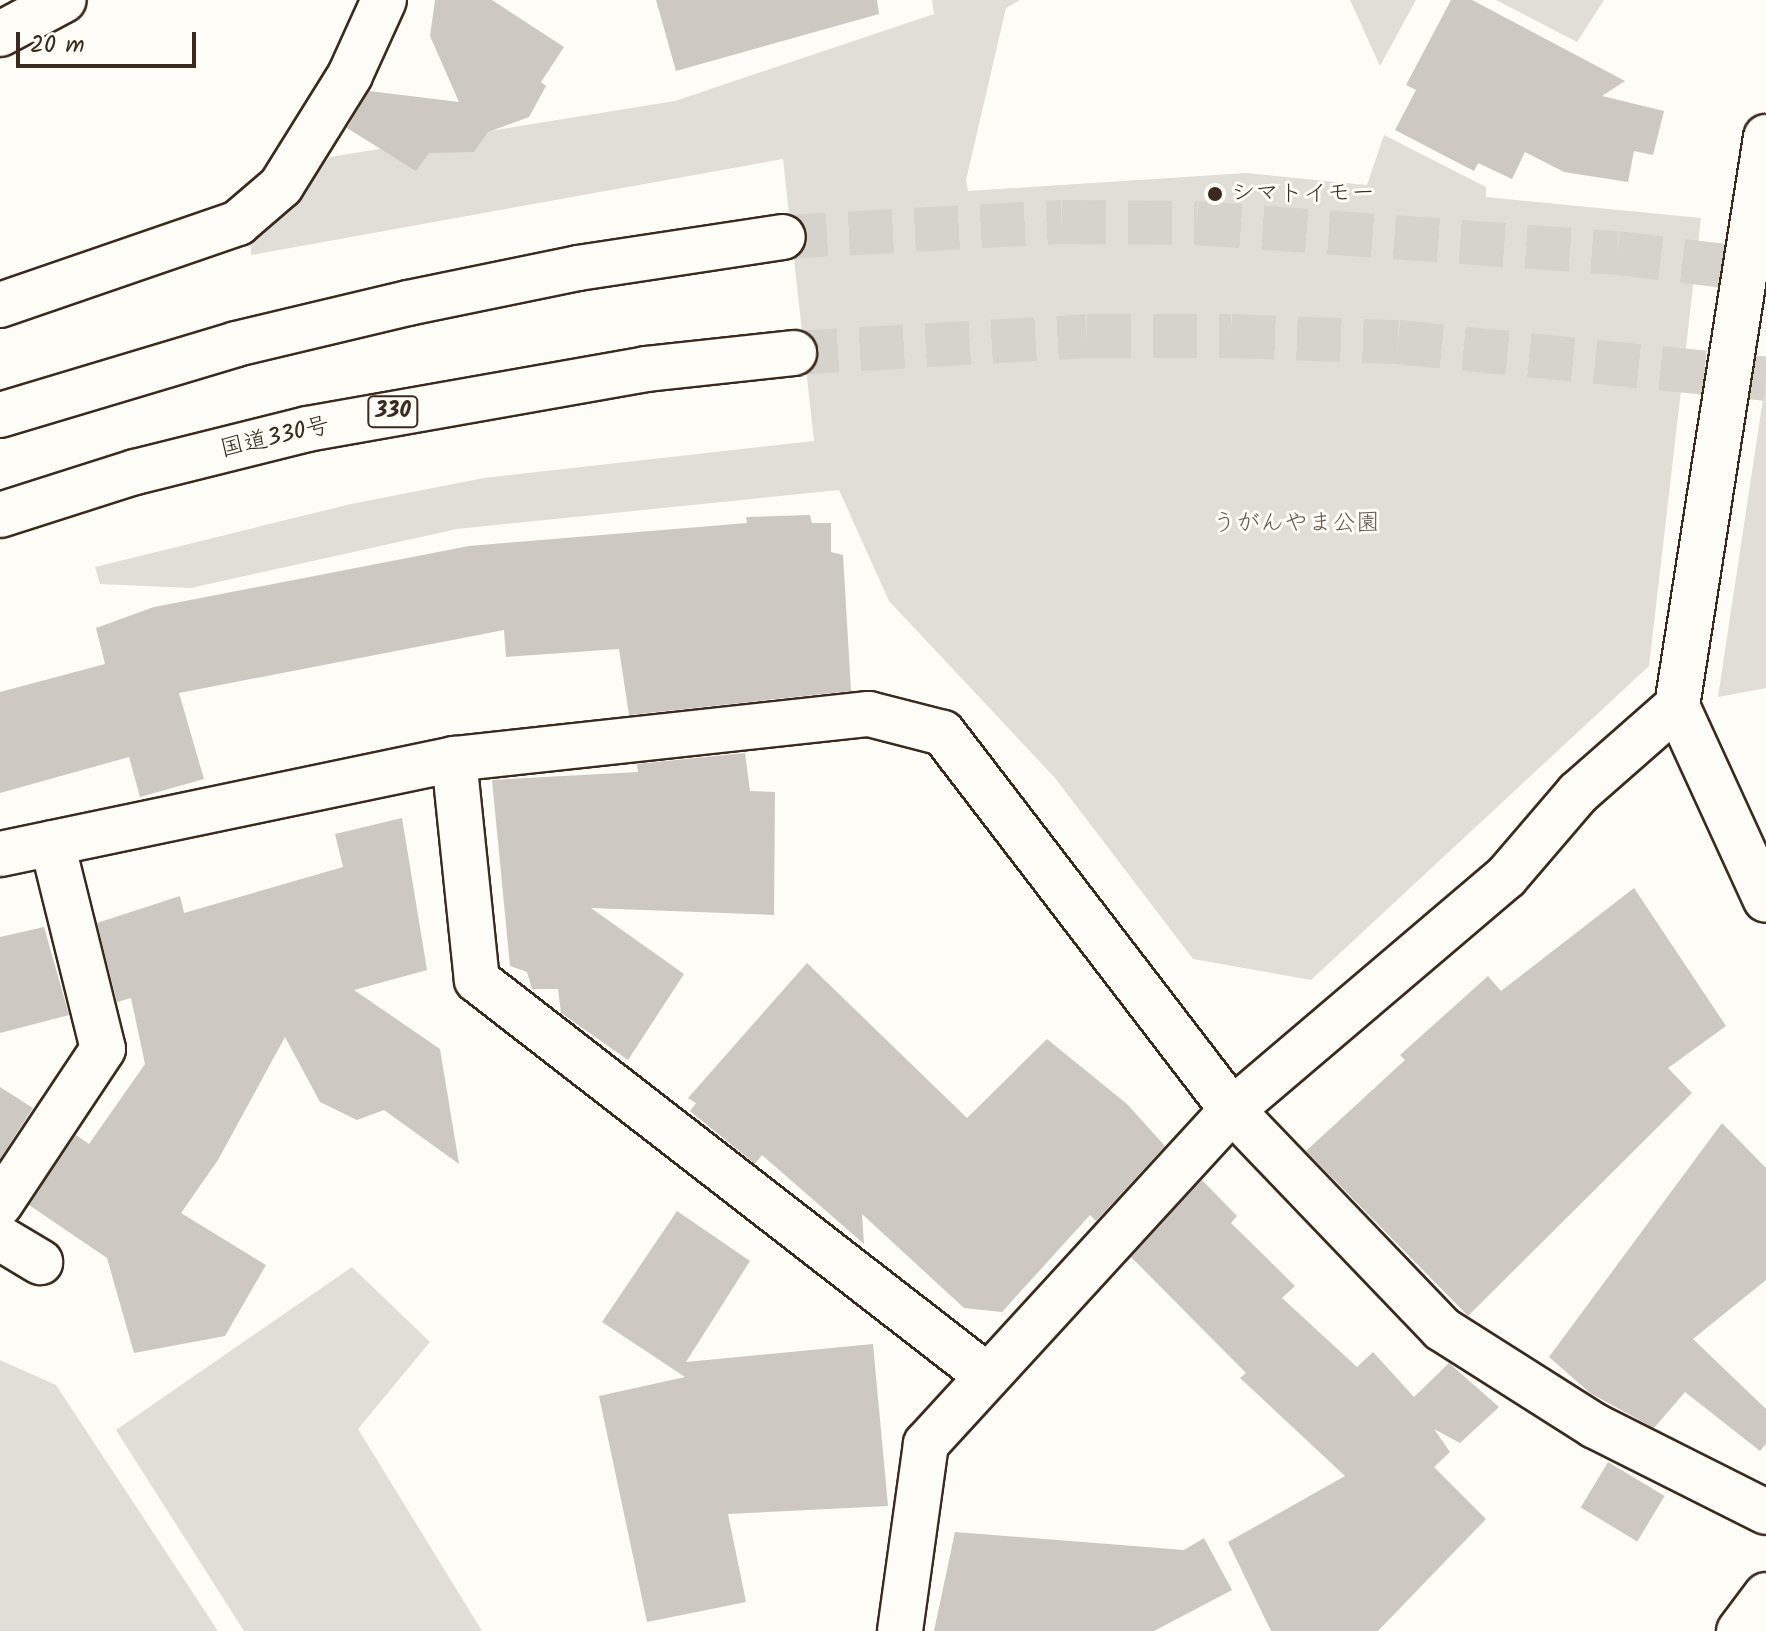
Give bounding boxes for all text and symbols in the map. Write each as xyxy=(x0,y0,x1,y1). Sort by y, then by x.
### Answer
scale bar xyxy=(20,16,200,66)
text: 20 m xyxy=(30,26,85,65)
place label: シマトイモー xyxy=(1231,180,1375,208)
marker: シマトイモー xyxy=(1206,185,1224,203)
road number: 330 xyxy=(367,394,419,430)
street label: 国道330号 xyxy=(217,411,333,465)
park label: うがんやま公園 xyxy=(1212,510,1380,538)

